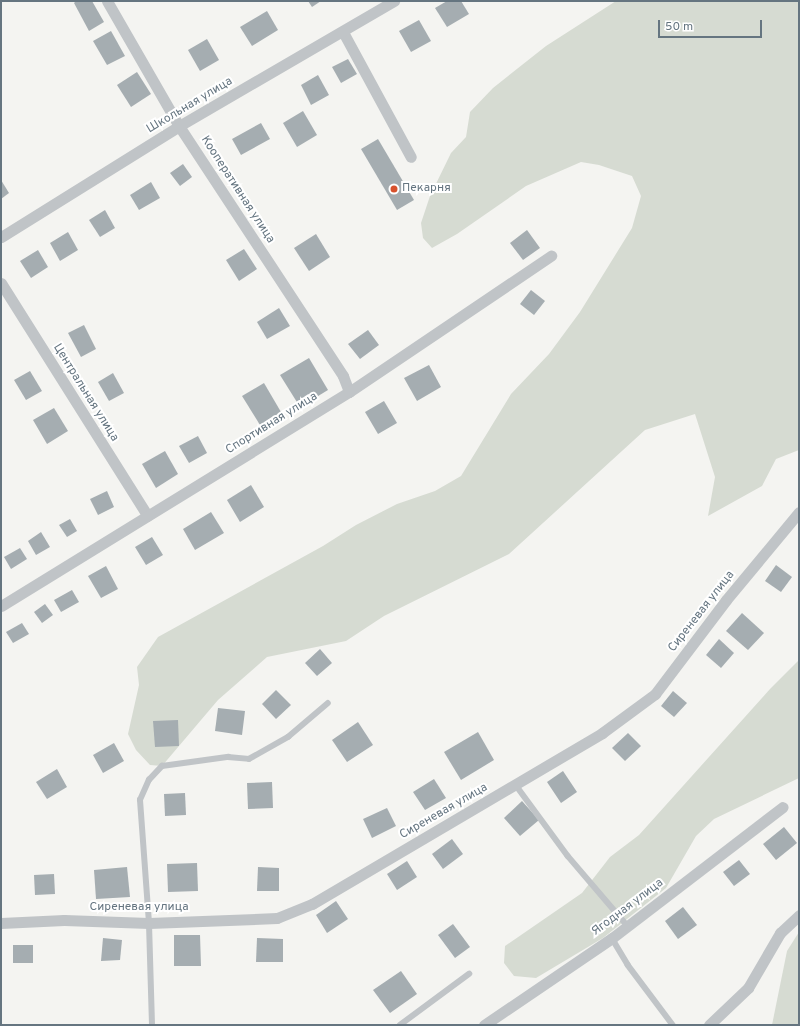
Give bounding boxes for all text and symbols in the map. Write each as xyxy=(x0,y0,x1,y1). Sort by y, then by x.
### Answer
scale bar xyxy=(660,12,764,38)
text: 50 m xyxy=(665,19,693,35)
street label: Школьная улица xyxy=(145,75,235,137)
street label: Кооперативная улица xyxy=(197,134,277,246)
place label: Пекарня xyxy=(402,182,451,196)
marker: Пекарня xyxy=(389,184,399,194)
street label: Центральная улица xyxy=(49,341,121,445)
street label: Спортивная улица xyxy=(224,390,320,458)
street label: Сиреневая улица xyxy=(666,569,738,655)
street label: Сиреневая улица xyxy=(397,781,491,843)
street label: Ягодная улица xyxy=(589,876,667,940)
street label: Сиреневая улица xyxy=(89,901,189,915)

